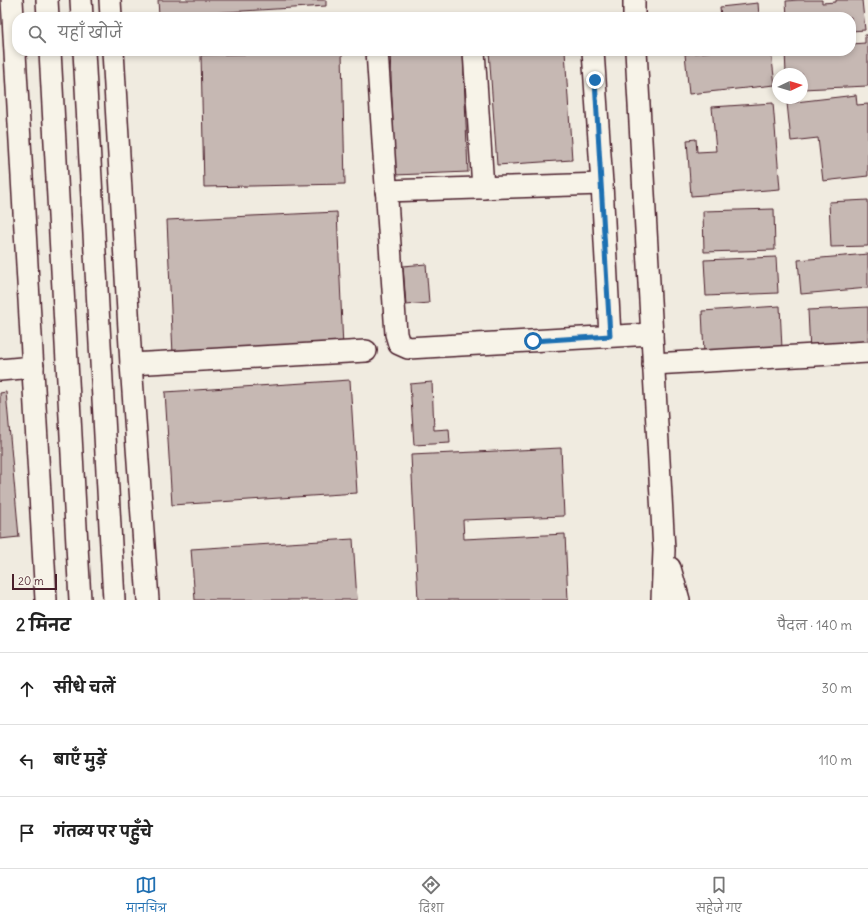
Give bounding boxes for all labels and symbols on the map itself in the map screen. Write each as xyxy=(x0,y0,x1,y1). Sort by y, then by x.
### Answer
north arrow xyxy=(772,68,808,104)
route end xyxy=(586,71,604,89)
route start xyxy=(524,332,542,350)
scale bar xyxy=(12,572,57,591)

